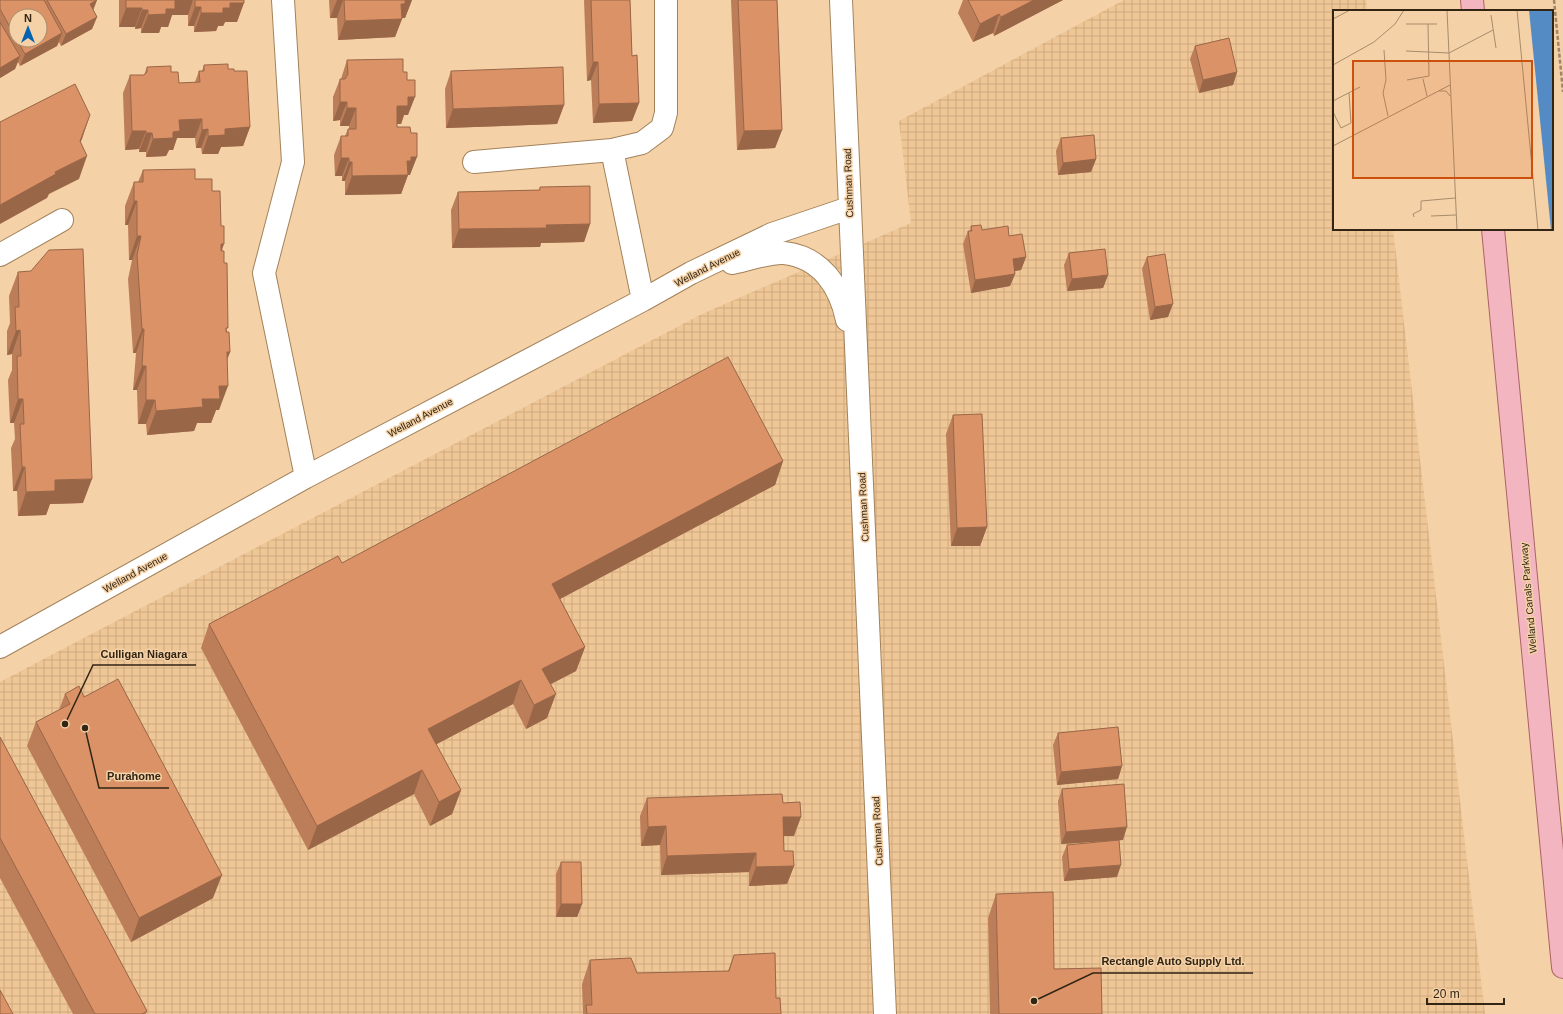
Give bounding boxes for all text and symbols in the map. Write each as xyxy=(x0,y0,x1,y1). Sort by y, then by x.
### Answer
north arrow xyxy=(8,8,48,48)
inset map xyxy=(1333,10,1553,230)
text: N xyxy=(24,12,32,24)
street label: Cushman Road xyxy=(842,148,855,218)
street label: Welland Avenue xyxy=(673,246,742,289)
street label: Welland Avenue xyxy=(386,396,455,439)
street label: Cushman Road xyxy=(856,472,871,542)
street label: Welland Canals Parkway xyxy=(1518,542,1539,654)
street label: Welland Avenue xyxy=(101,550,170,595)
callout: Culligan Niagara xyxy=(93,642,196,665)
text: Culligan Niagara xyxy=(101,648,188,660)
callout: Purahome xyxy=(99,765,169,788)
text: Purahome xyxy=(107,770,161,782)
street label: Cushman Road xyxy=(870,796,885,866)
callout: Rectangle Auto Supply Ltd. xyxy=(1093,950,1253,973)
text: Rectangle Auto Supply Ltd. xyxy=(1101,955,1245,967)
scale bar xyxy=(1427,980,1504,1006)
text: 20 m xyxy=(1433,987,1460,1001)

